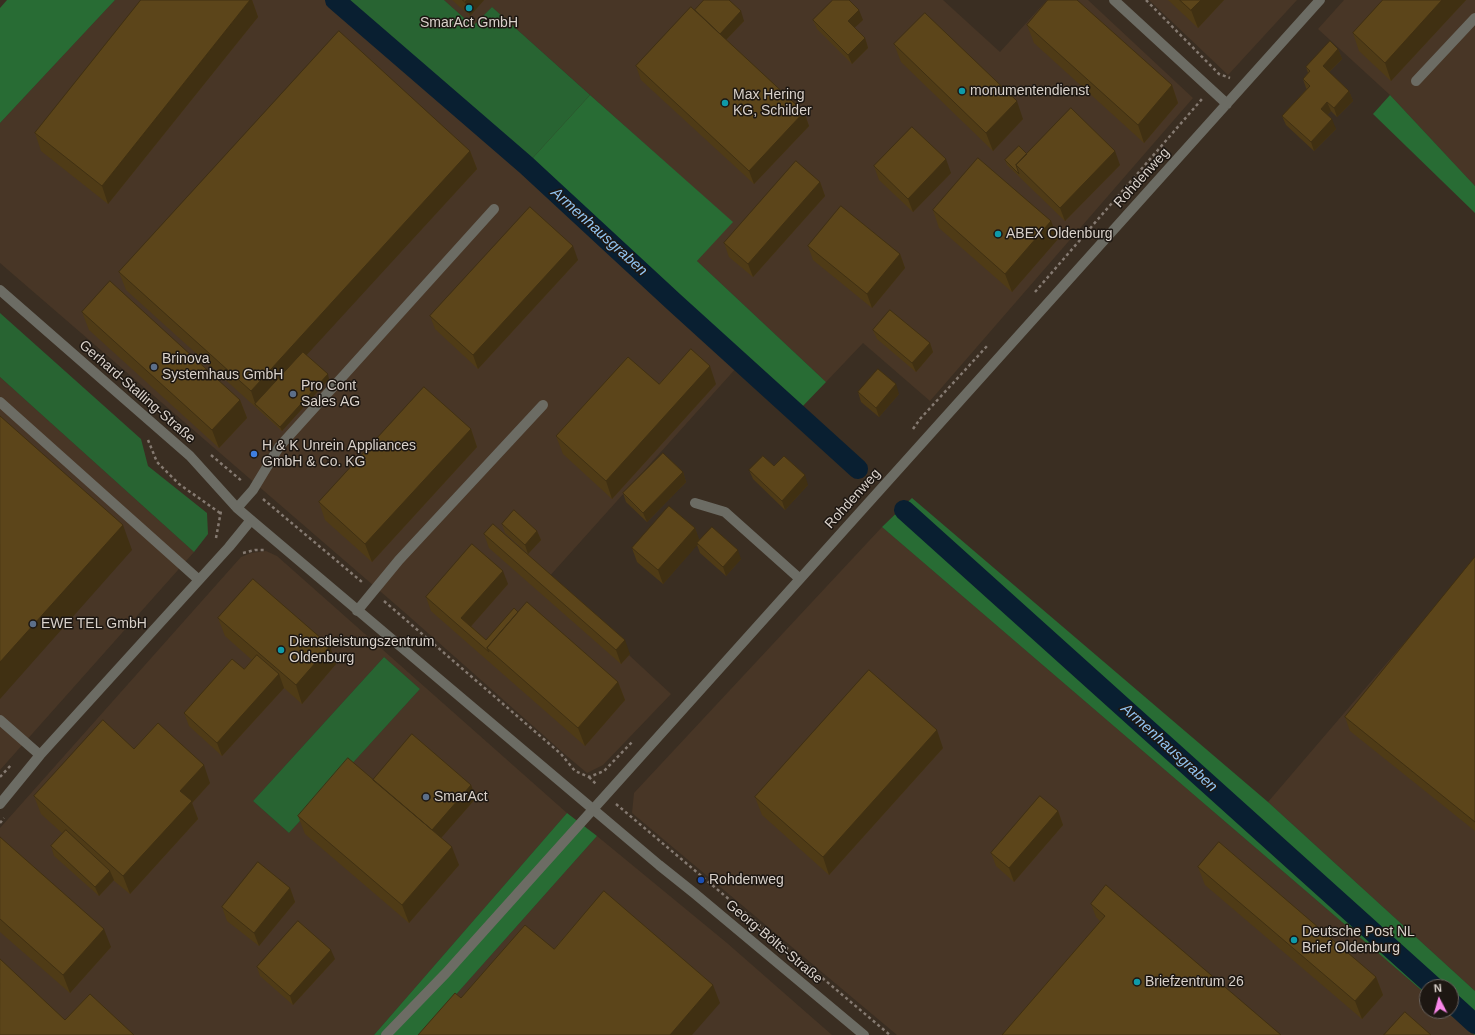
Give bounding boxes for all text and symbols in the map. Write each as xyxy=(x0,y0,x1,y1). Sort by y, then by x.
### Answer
marker: SmarAct GmbH xyxy=(464,3,474,13)
place label: SmarAct GmbH xyxy=(420,15,518,31)
place label: monumentendienst xyxy=(970,83,1089,99)
marker: monumentendienst xyxy=(957,86,967,96)
place label: Max Hering KG, Schilder xyxy=(733,87,812,120)
marker: Max Hering KG, Schilder xyxy=(720,98,730,108)
street label: Rohdenweg xyxy=(1111,145,1173,211)
water label: Armenhausgraben xyxy=(547,184,651,280)
place label: ABEX Oldenburg xyxy=(1006,226,1113,242)
marker: ABEX Oldenburg xyxy=(993,229,1003,239)
street label: Gerhard-Stalling-Straße xyxy=(75,337,199,447)
place label: Brinova Systemhaus GmbH xyxy=(162,351,283,384)
marker: Brinova Systemhaus GmbH xyxy=(149,362,159,372)
place label: Pro Cont Sales AG xyxy=(301,378,360,410)
marker: Pro Cont Sales AG xyxy=(288,389,298,399)
place label: H & K Unrein Appliances GmbH & Co. KG xyxy=(262,438,416,470)
marker: H & K Unrein Appliances GmbH & Co. KG xyxy=(249,449,259,459)
street label: Rohdenweg xyxy=(822,466,884,532)
place label: EWE TEL GmbH xyxy=(41,616,147,632)
marker: EWE TEL GmbH xyxy=(28,619,38,629)
place label: Dienstleistungszentrum Oldenburg xyxy=(289,634,435,666)
marker: Dienstleistungszentrum Oldenburg xyxy=(276,645,286,655)
water label: Armenhausgraben xyxy=(1117,700,1221,796)
place label: SmarAct xyxy=(434,789,488,805)
marker: SmarAct xyxy=(421,792,431,802)
place label: Rohdenweg xyxy=(709,872,784,888)
marker: Rohdenweg xyxy=(696,875,706,885)
street label: Georg-Bölts-Straße xyxy=(722,897,826,987)
place label: Deutsche Post NL Brief Oldenburg xyxy=(1302,924,1415,956)
marker: Deutsche Post NL Brief Oldenburg xyxy=(1289,935,1299,945)
place label: Briefzentrum 26 xyxy=(1145,974,1244,990)
marker: Briefzentrum 26 xyxy=(1132,977,1142,987)
north arrow xyxy=(1419,979,1459,1019)
text: N xyxy=(1433,982,1442,994)

